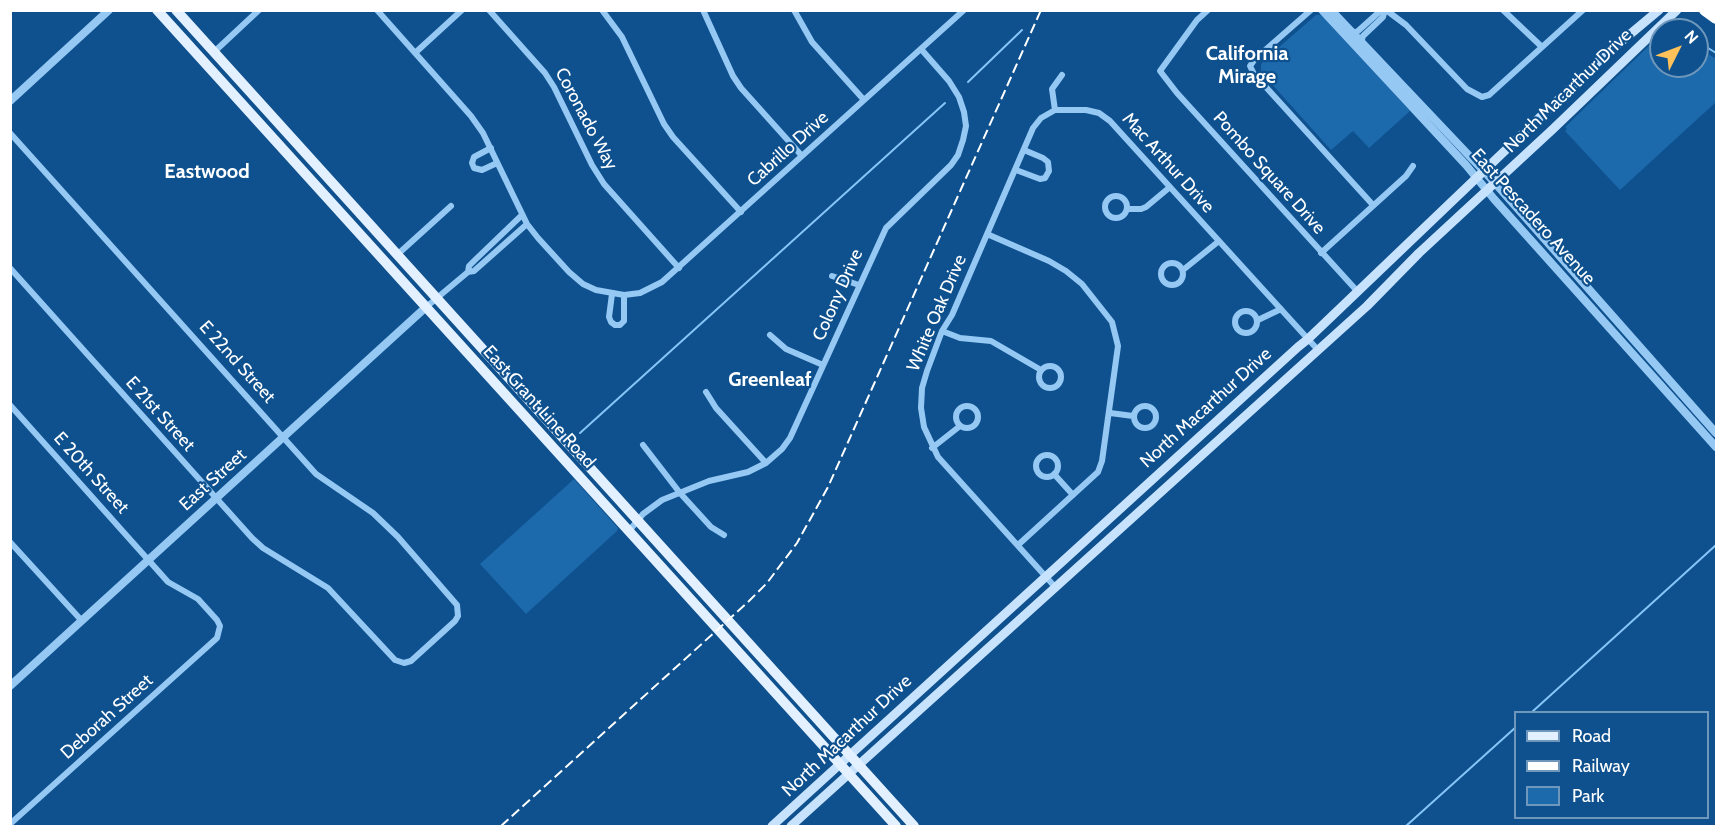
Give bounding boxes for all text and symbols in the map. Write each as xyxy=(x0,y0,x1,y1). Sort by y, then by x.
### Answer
north arrow xyxy=(1649,18,1709,78)
street label: North Macarthur Drive xyxy=(1500,25,1636,157)
text: N xyxy=(1680,26,1702,48)
district label: California Mirage xyxy=(1206,42,1288,89)
street label: Coronado Way xyxy=(550,64,622,174)
street label: Cabrillo Drive xyxy=(743,107,833,191)
street label: Pombo Square Drive xyxy=(1208,107,1330,239)
street label: Mac Arthur Drive xyxy=(1117,108,1219,218)
street label: East Pescadero Avenue xyxy=(1466,145,1600,289)
district label: Eastwood xyxy=(164,160,250,184)
street label: Colony Drive xyxy=(808,246,868,344)
street label: White Oak Drive xyxy=(903,251,971,375)
street label: E 22nd Street xyxy=(194,316,280,408)
street label: East Grant Line Road xyxy=(478,341,600,473)
street label: North Macarthur Drive xyxy=(1136,343,1276,473)
district label: Greenleaf xyxy=(728,368,812,392)
street label: E 21st Street xyxy=(121,372,199,456)
street label: E 20th Street xyxy=(49,428,133,518)
street label: East Street xyxy=(175,444,251,516)
street label: Deborah Street xyxy=(57,670,157,764)
street label: North Macarthur Drive xyxy=(778,671,916,801)
legend xyxy=(1514,711,1709,819)
text: Road xyxy=(1572,725,1611,747)
text: Railway xyxy=(1572,755,1630,777)
text: Park xyxy=(1572,785,1604,807)

